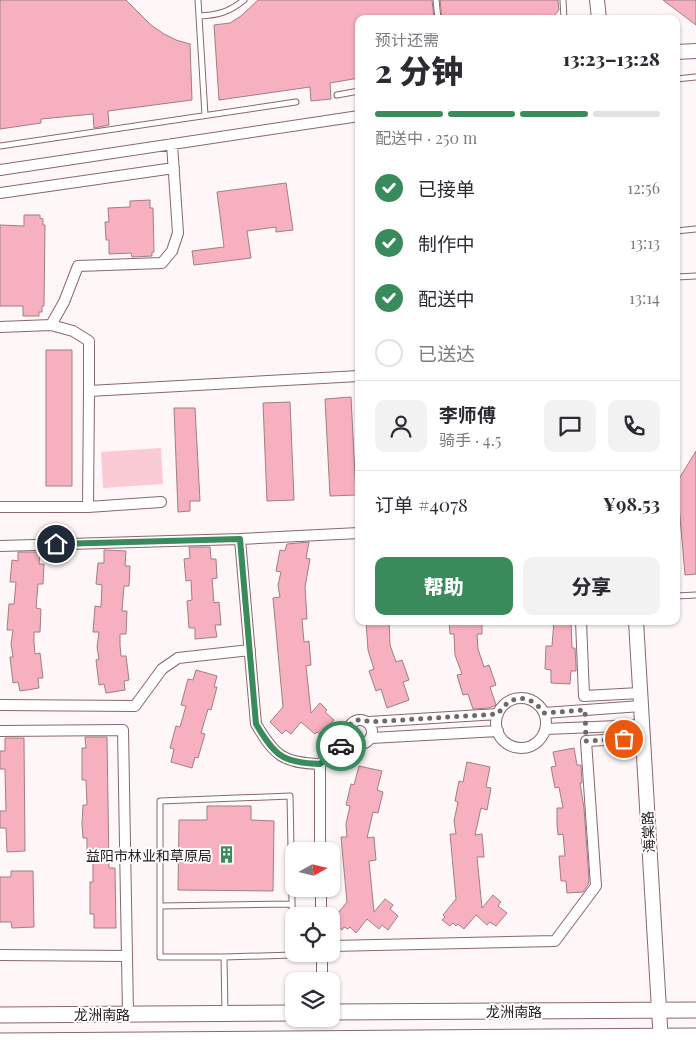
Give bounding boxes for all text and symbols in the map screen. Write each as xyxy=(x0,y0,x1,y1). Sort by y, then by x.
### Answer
text: 预计还需 xyxy=(375,29,439,50)
text: 13:23–13:28 xyxy=(563,45,660,71)
text: 2 分钟 xyxy=(375,48,463,91)
text: 配送中 · 250 m xyxy=(375,127,477,148)
icon: check xyxy=(375,174,403,202)
text: 已接单 xyxy=(418,175,475,201)
text: 12:56 xyxy=(627,177,660,198)
icon: check xyxy=(375,229,403,257)
text: 制作中 xyxy=(418,230,475,256)
text: 13:13 xyxy=(630,232,660,253)
icon: check xyxy=(375,284,403,312)
text: 配送中 xyxy=(418,285,475,311)
text: 13:14 xyxy=(629,287,660,308)
text: 已送达 xyxy=(418,340,475,366)
button: person xyxy=(375,400,427,452)
button: chat xyxy=(544,400,596,452)
button: phone xyxy=(608,400,660,452)
text: 李师傅 xyxy=(439,401,496,427)
text: 骑手 · 4.5 xyxy=(439,429,501,450)
text: ¥98.53 xyxy=(603,490,660,516)
text: 订单 #4078 xyxy=(375,491,468,517)
pin xyxy=(35,523,77,565)
icon: home xyxy=(42,530,70,558)
button: 帮助 xyxy=(375,557,513,615)
button: 分享 xyxy=(523,557,660,615)
pin xyxy=(603,718,645,760)
courier xyxy=(316,721,366,771)
icon: bag xyxy=(610,725,638,753)
icon: car xyxy=(327,732,355,760)
street label: 海棠路 xyxy=(637,811,659,853)
north arrow xyxy=(285,842,340,898)
map controls xyxy=(285,842,340,1027)
building icon: 益阳市林业和草原局 xyxy=(216,845,236,865)
place label: 益阳市林业和草原局 xyxy=(86,846,212,865)
button: locate xyxy=(285,907,340,962)
button: layers xyxy=(285,972,340,1027)
street label: 龙洲南路 xyxy=(486,1002,542,1021)
street label: 龙洲南路 xyxy=(74,1005,130,1024)

